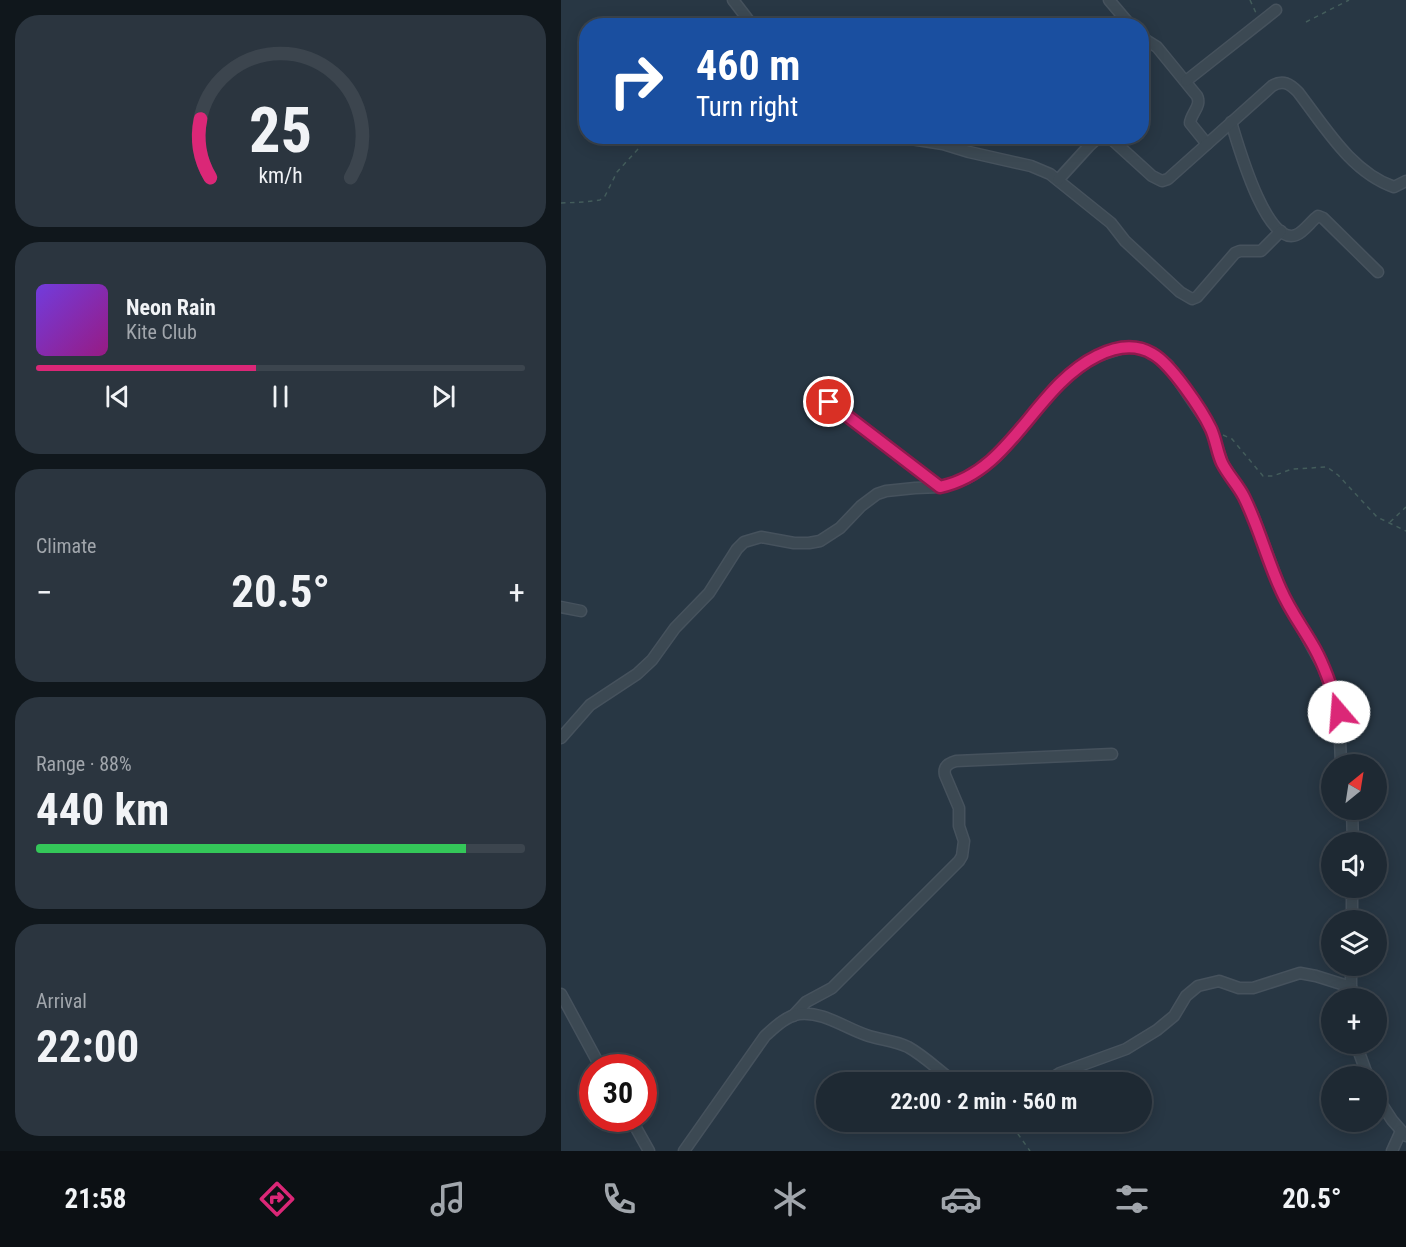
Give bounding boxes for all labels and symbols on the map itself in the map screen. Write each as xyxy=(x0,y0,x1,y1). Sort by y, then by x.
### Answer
pin xyxy=(803,376,854,427)
position arrow xyxy=(1307,680,1371,744)
north arrow xyxy=(1321,754,1387,820)
speed limit sign: 30 xyxy=(579,1054,657,1132)

